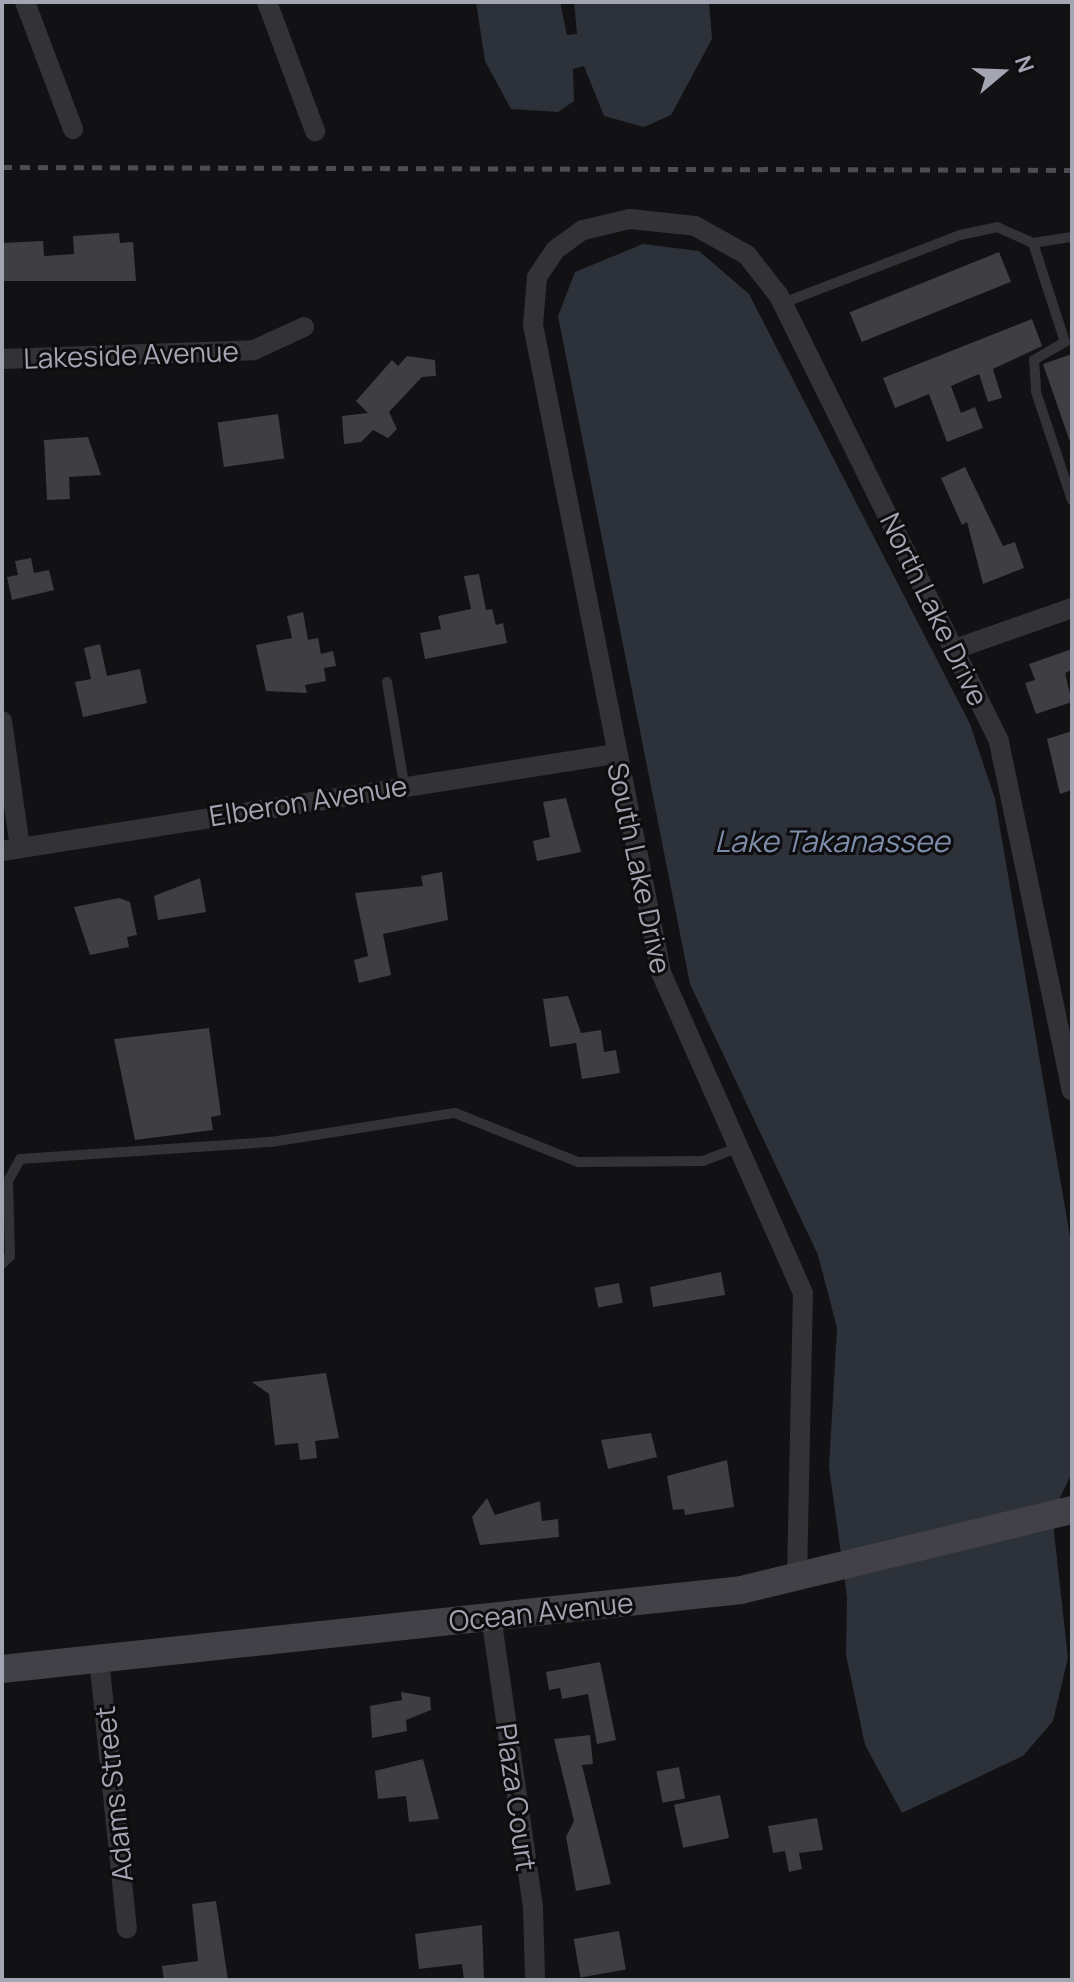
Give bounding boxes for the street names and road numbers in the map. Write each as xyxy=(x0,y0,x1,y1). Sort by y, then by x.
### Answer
street label: Lakeside Avenue xyxy=(23,333,239,375)
street label: North Lake Drive xyxy=(874,507,996,711)
street label: South Lake Drive xyxy=(601,759,679,977)
street label: Elberon Avenue xyxy=(207,768,409,832)
street label: Ocean Avenue xyxy=(447,1585,635,1637)
street label: Adams Street xyxy=(87,1705,139,1883)
street label: Plaza Court xyxy=(490,1721,544,1873)

